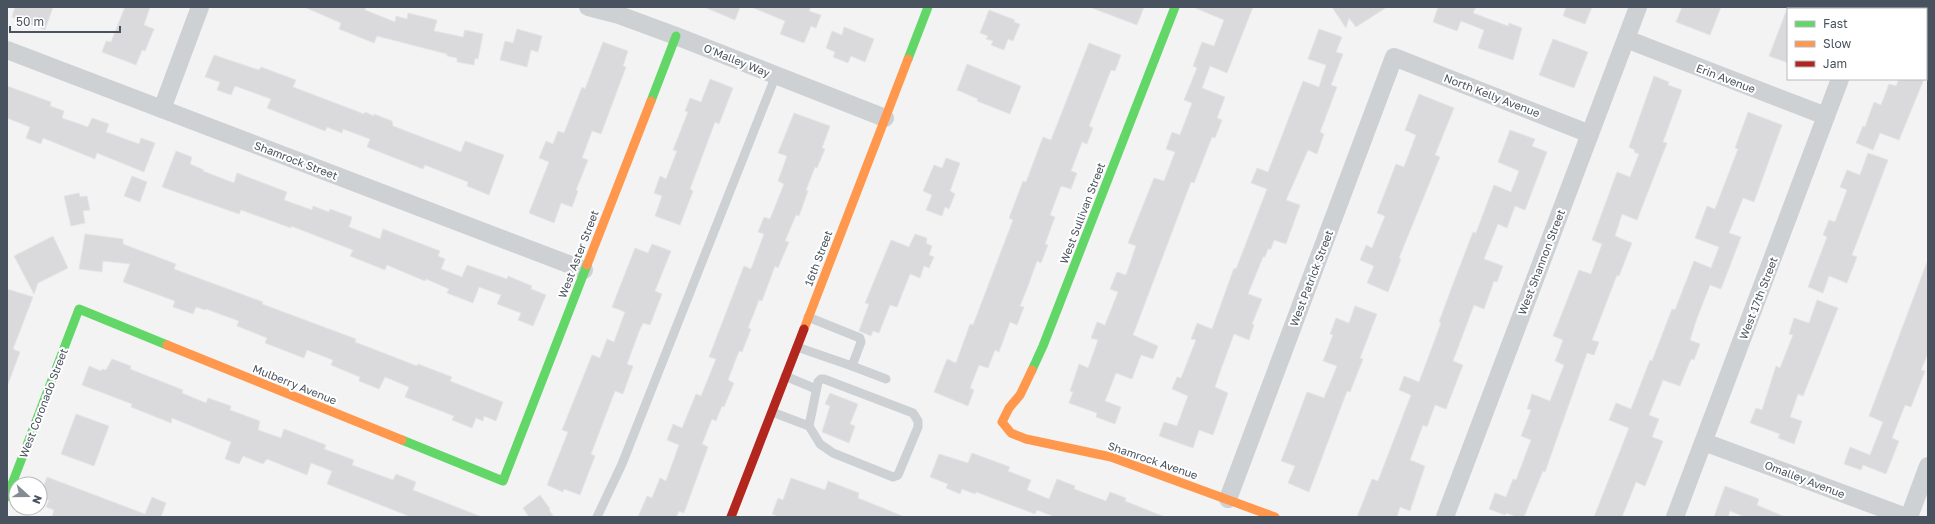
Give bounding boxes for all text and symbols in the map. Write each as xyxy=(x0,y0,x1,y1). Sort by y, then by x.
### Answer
scale bar xyxy=(10,8,120,34)
legend xyxy=(1787,8,1927,80)
text: 50 m xyxy=(16,14,44,29)
text: Fast xyxy=(1823,16,1848,31)
text: Slow xyxy=(1823,36,1851,51)
street label: O'Malley Way xyxy=(702,41,772,79)
text: Jam xyxy=(1823,56,1847,71)
street label: Erin Avenue xyxy=(1695,61,1757,95)
street label: North Kelly Avenue xyxy=(1442,71,1542,119)
street label: Shamrock Street xyxy=(253,138,339,182)
street label: West Sullivan Street xyxy=(1057,161,1107,265)
street label: West Aster Street xyxy=(555,208,601,300)
street label: West Shannon Street xyxy=(1515,208,1567,316)
street label: 16th Street xyxy=(801,228,835,288)
street label: West Patrick Street xyxy=(1287,228,1335,328)
street label: West 17th Street xyxy=(1736,255,1780,341)
street label: West Coronado Street xyxy=(16,347,70,459)
street label: Mulberry Avenue xyxy=(251,361,339,407)
street label: Shamrock Avenue xyxy=(1106,438,1200,482)
street label: Omalley Avenue xyxy=(1763,458,1847,500)
north arrow xyxy=(8,476,48,516)
text: N xyxy=(30,494,45,506)

